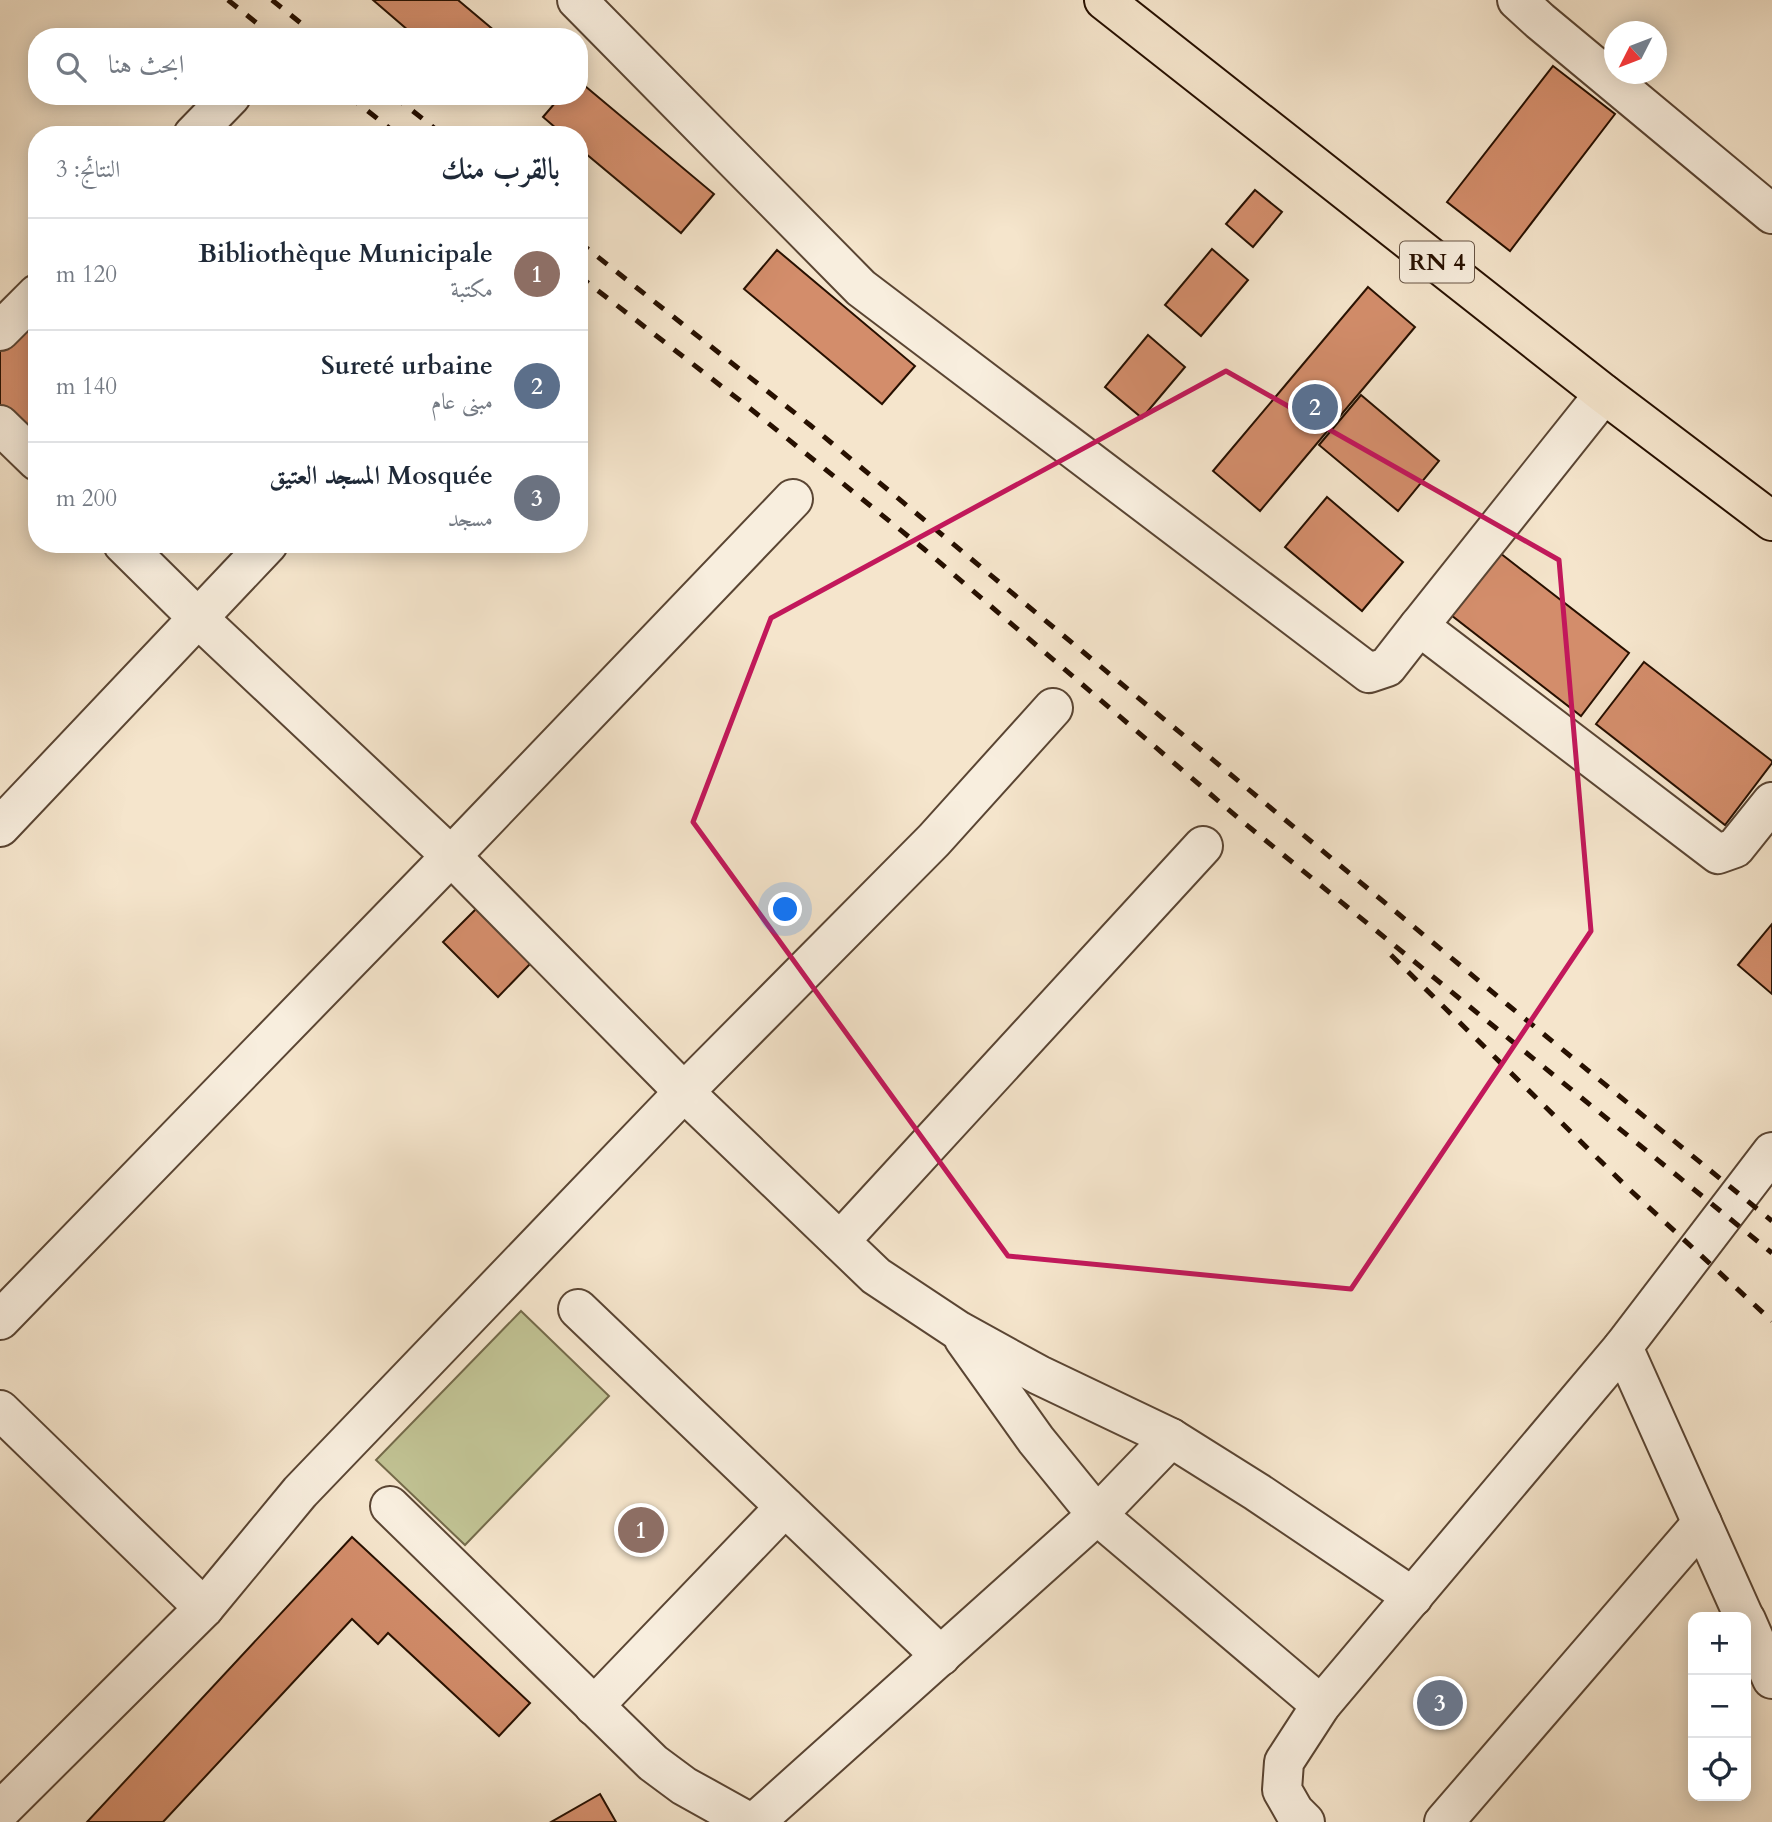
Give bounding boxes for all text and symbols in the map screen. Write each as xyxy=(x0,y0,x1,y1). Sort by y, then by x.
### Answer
north arrow xyxy=(1604,21,1667,84)
search box xyxy=(28,28,588,105)
text: ابحث هنا xyxy=(108,47,184,82)
icon: search xyxy=(52,48,90,86)
text: بالقرب منك xyxy=(441,149,560,190)
text: النتائج: 3 xyxy=(56,154,120,185)
text: Bibliothèque Municipale xyxy=(198,236,493,271)
road number: RN 4 xyxy=(1400,242,1474,282)
text: 120 m xyxy=(56,259,117,290)
text: 1 xyxy=(531,259,543,290)
text: مكتبة xyxy=(451,274,493,305)
text: Sureté urbaine xyxy=(321,348,493,383)
text: 140 m xyxy=(56,371,117,402)
text: 2 xyxy=(531,371,543,402)
pin: 2 xyxy=(1292,381,1338,433)
text: مبنى عام xyxy=(431,386,493,417)
text: Mosquée المسجد العتيق xyxy=(269,458,493,493)
text: 200 m xyxy=(56,483,117,514)
text: 3 xyxy=(531,483,543,514)
text: مسجد xyxy=(448,503,493,534)
your location xyxy=(768,892,802,926)
pin: 1 xyxy=(618,1504,664,1556)
map controls xyxy=(1688,1612,1751,1801)
button: + xyxy=(1688,1612,1751,1675)
button: − xyxy=(1688,1675,1751,1738)
pin: 3 xyxy=(1417,1677,1463,1729)
button: locate xyxy=(1688,1738,1751,1801)

